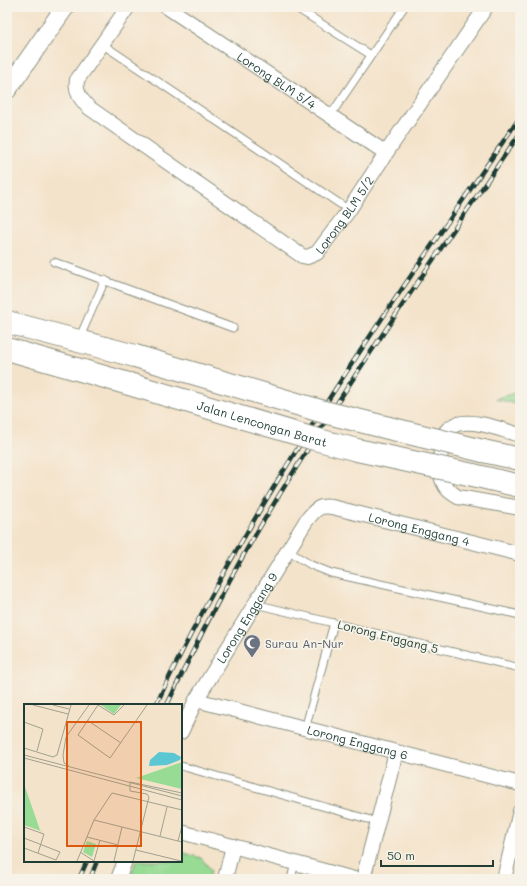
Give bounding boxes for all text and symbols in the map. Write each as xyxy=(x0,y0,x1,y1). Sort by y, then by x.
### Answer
street label: Lorong BLM 5/4 xyxy=(234,48,319,112)
street label: Lorong BLM 5/2 xyxy=(311,173,377,257)
street label: Jalan Lencongan Barat xyxy=(195,397,329,450)
street label: Lorong Enggang 4 xyxy=(367,508,471,549)
street label: Lorong Enggang 9 xyxy=(213,569,281,666)
street label: Lorong Enggang 5 xyxy=(336,616,440,656)
mosque icon: Surau An-Nur xyxy=(242,633,262,658)
place label: Surau An-Nur xyxy=(265,635,344,651)
inset map xyxy=(24,704,182,862)
street label: Lorong Enggang 6 xyxy=(305,721,410,763)
scale bar xyxy=(381,842,493,868)
text: 50 m xyxy=(387,847,415,863)

